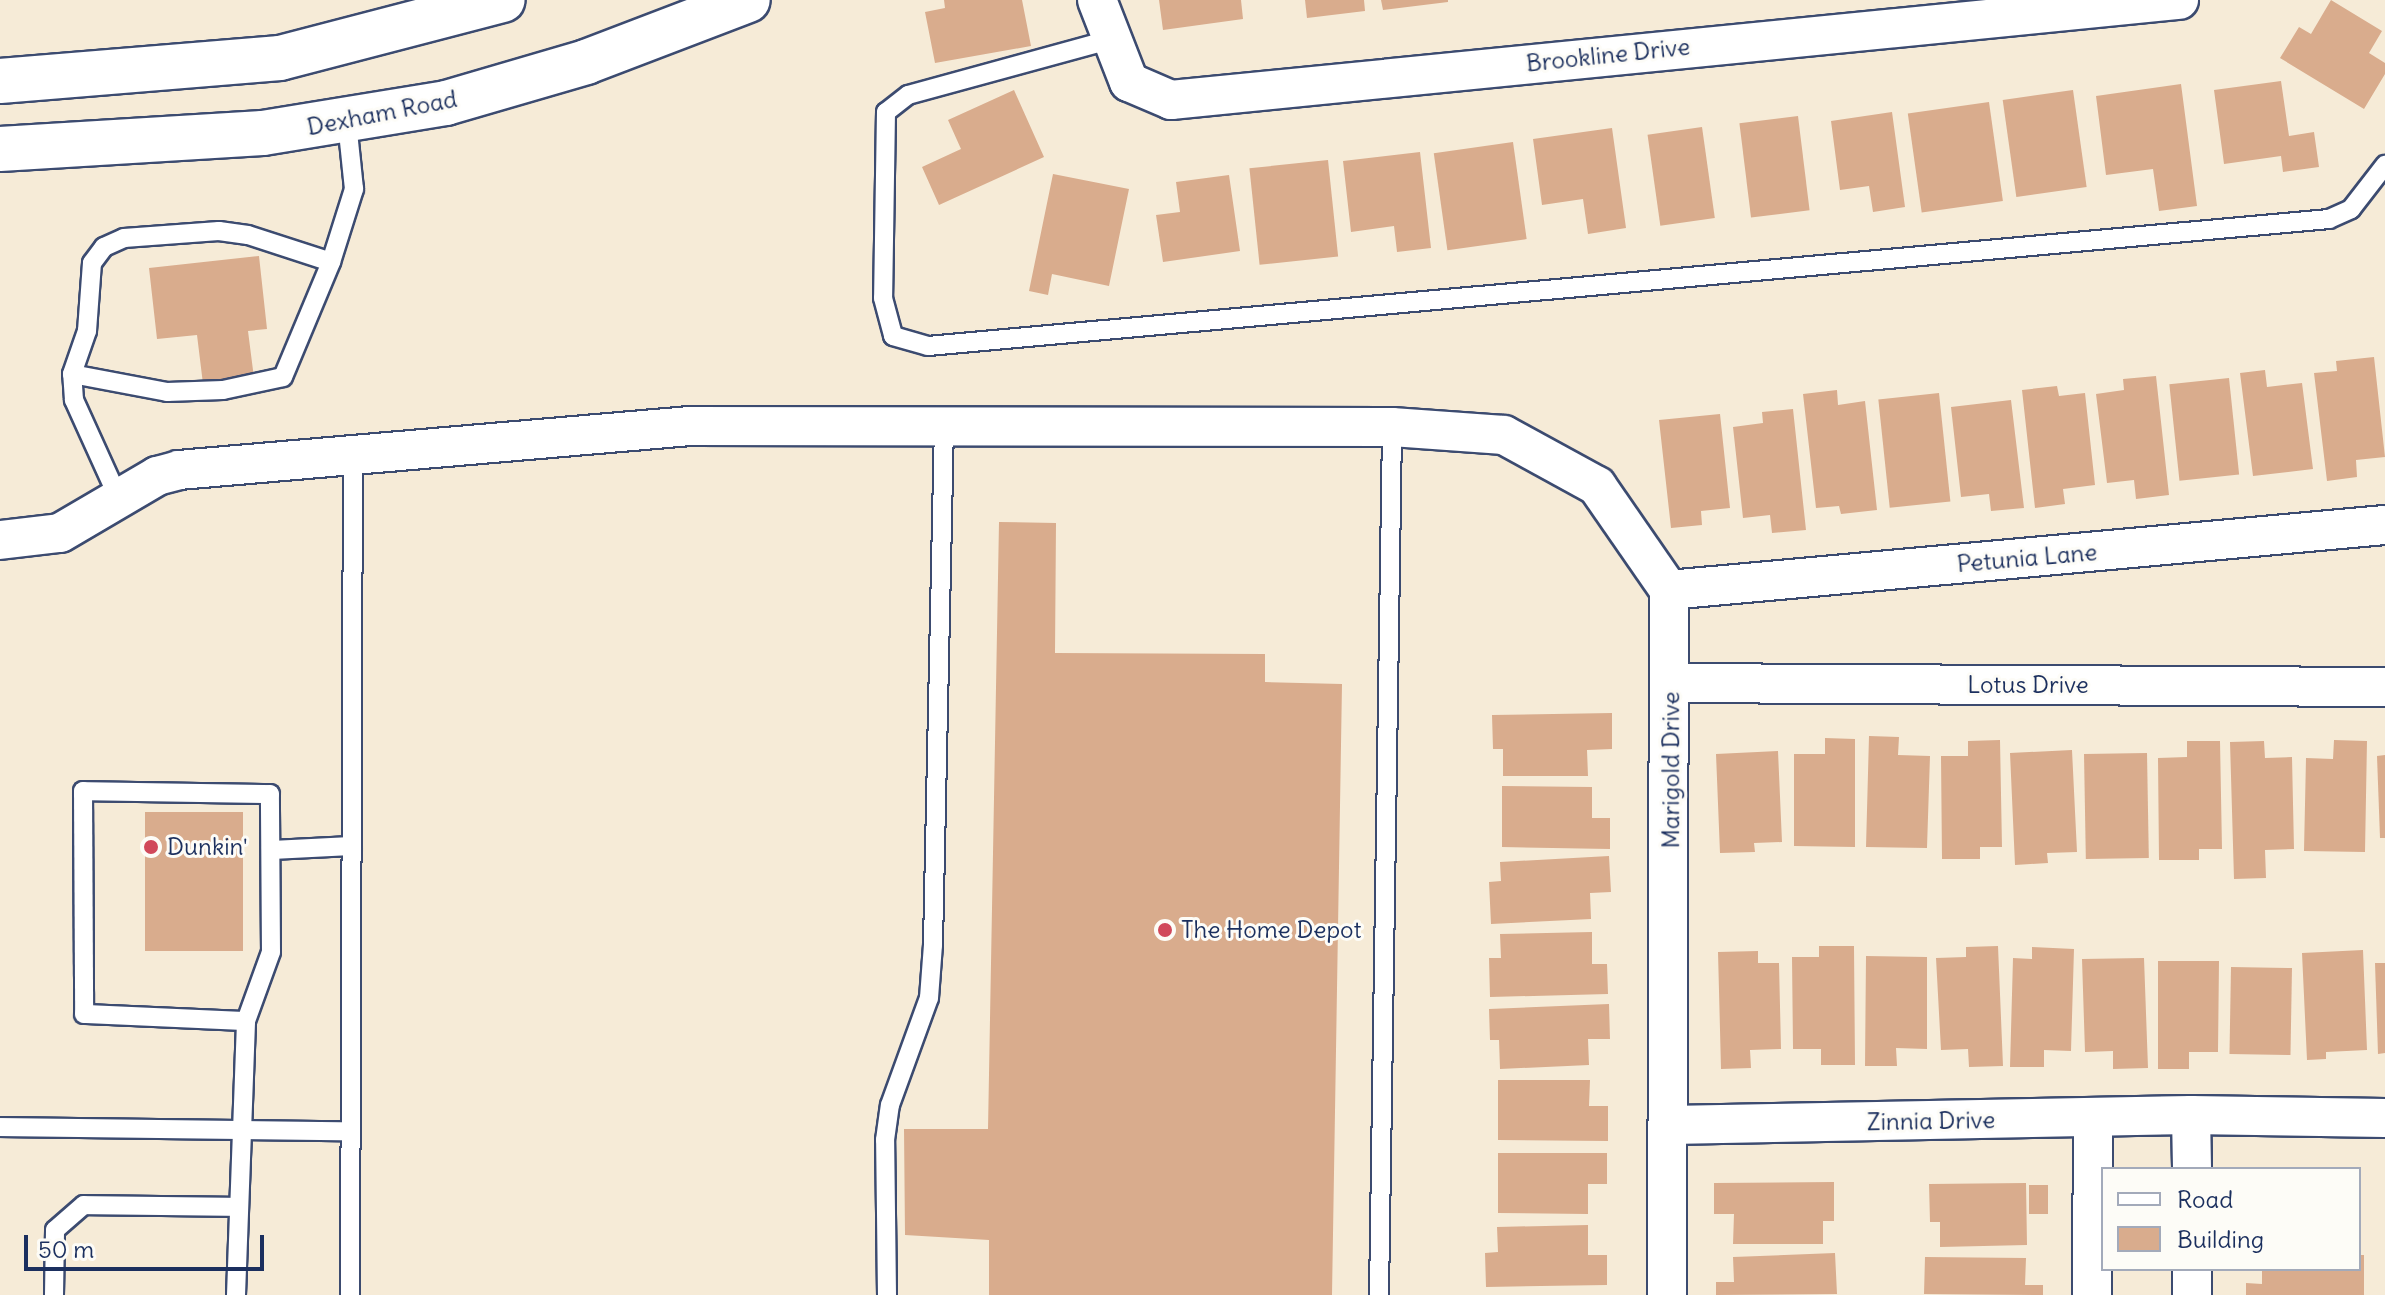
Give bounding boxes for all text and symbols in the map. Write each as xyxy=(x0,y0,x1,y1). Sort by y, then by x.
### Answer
street label: Brookline Drive xyxy=(1525,32,1691,78)
street label: Dexham Road xyxy=(304,84,460,142)
street label: Petunia Lane xyxy=(1956,538,2098,578)
street label: Lotus Drive xyxy=(1967,671,2089,699)
street label: Marigold Drive xyxy=(1657,691,1685,849)
place label: Dunkin' xyxy=(167,833,248,861)
marker: Dunkin' xyxy=(142,838,160,856)
place label: The Home Depot xyxy=(1181,916,1362,944)
marker: The Home Depot xyxy=(1156,921,1174,939)
street label: Zinnia Drive xyxy=(1867,1105,1995,1137)
legend xyxy=(2101,1167,2361,1271)
text: Road xyxy=(2177,1184,2233,1214)
scale bar xyxy=(28,1219,268,1269)
text: Building xyxy=(2177,1224,2264,1254)
text: 50 m xyxy=(38,1234,94,1264)

